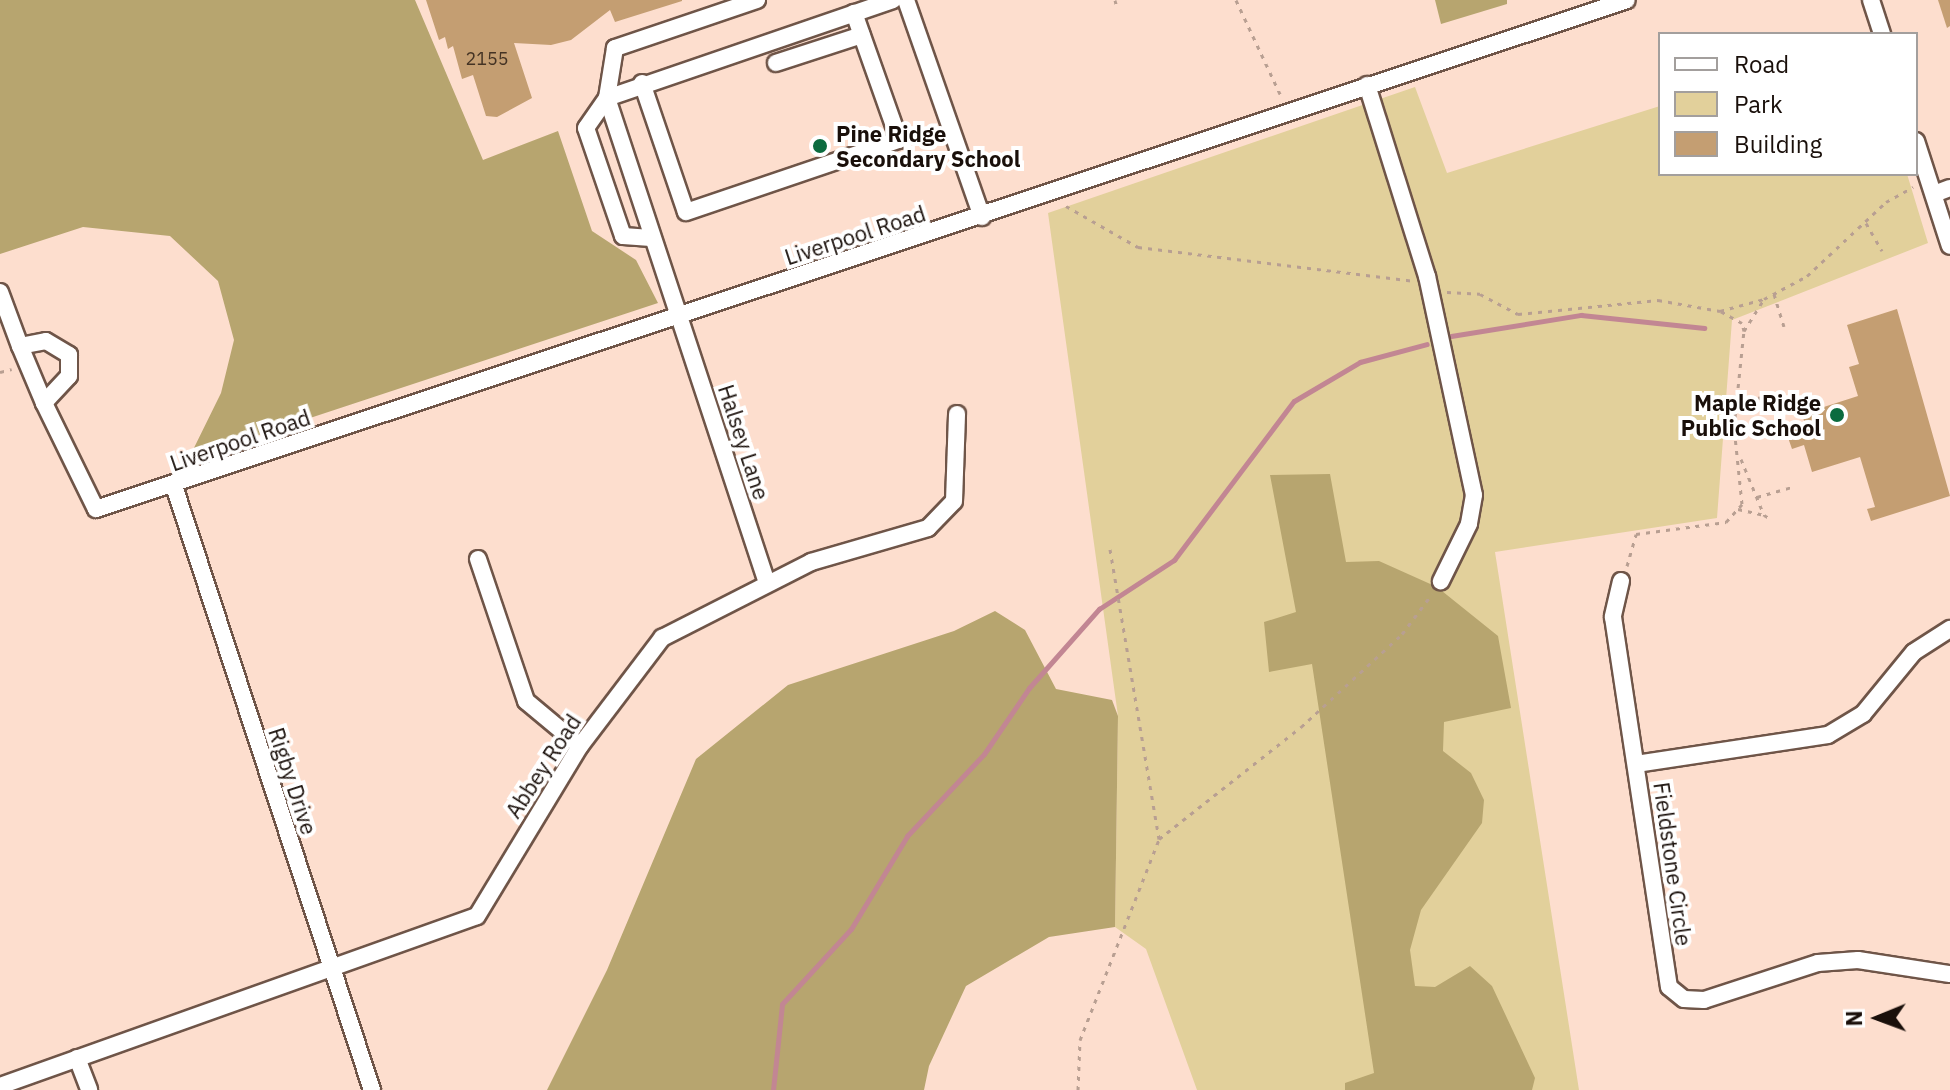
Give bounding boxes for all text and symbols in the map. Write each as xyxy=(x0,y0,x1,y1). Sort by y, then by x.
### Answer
legend xyxy=(1658,32,1918,176)
house number: 2155 xyxy=(465,48,509,70)
text: Road xyxy=(1734,48,1789,80)
text: Park xyxy=(1734,88,1783,120)
place label: Pine Ridge Secondary School xyxy=(836,120,1020,172)
text: Building xyxy=(1734,128,1822,160)
marker: Pine Ridge Secondary School xyxy=(811,137,829,155)
street label: Liverpool Road xyxy=(781,200,929,270)
street label: Halsey Lane xyxy=(713,381,775,503)
place label: Maple Ridge Public School xyxy=(1681,389,1821,440)
street label: Liverpool Road xyxy=(166,404,314,476)
marker: Maple Ridge Public School xyxy=(1828,406,1846,424)
street label: Abbey Road xyxy=(500,709,586,823)
street label: Rigby Drive xyxy=(263,724,323,838)
street label: Fieldstone Circle xyxy=(1648,780,1698,948)
north arrow xyxy=(1838,978,1918,1058)
text: N xyxy=(1839,1010,1868,1027)

